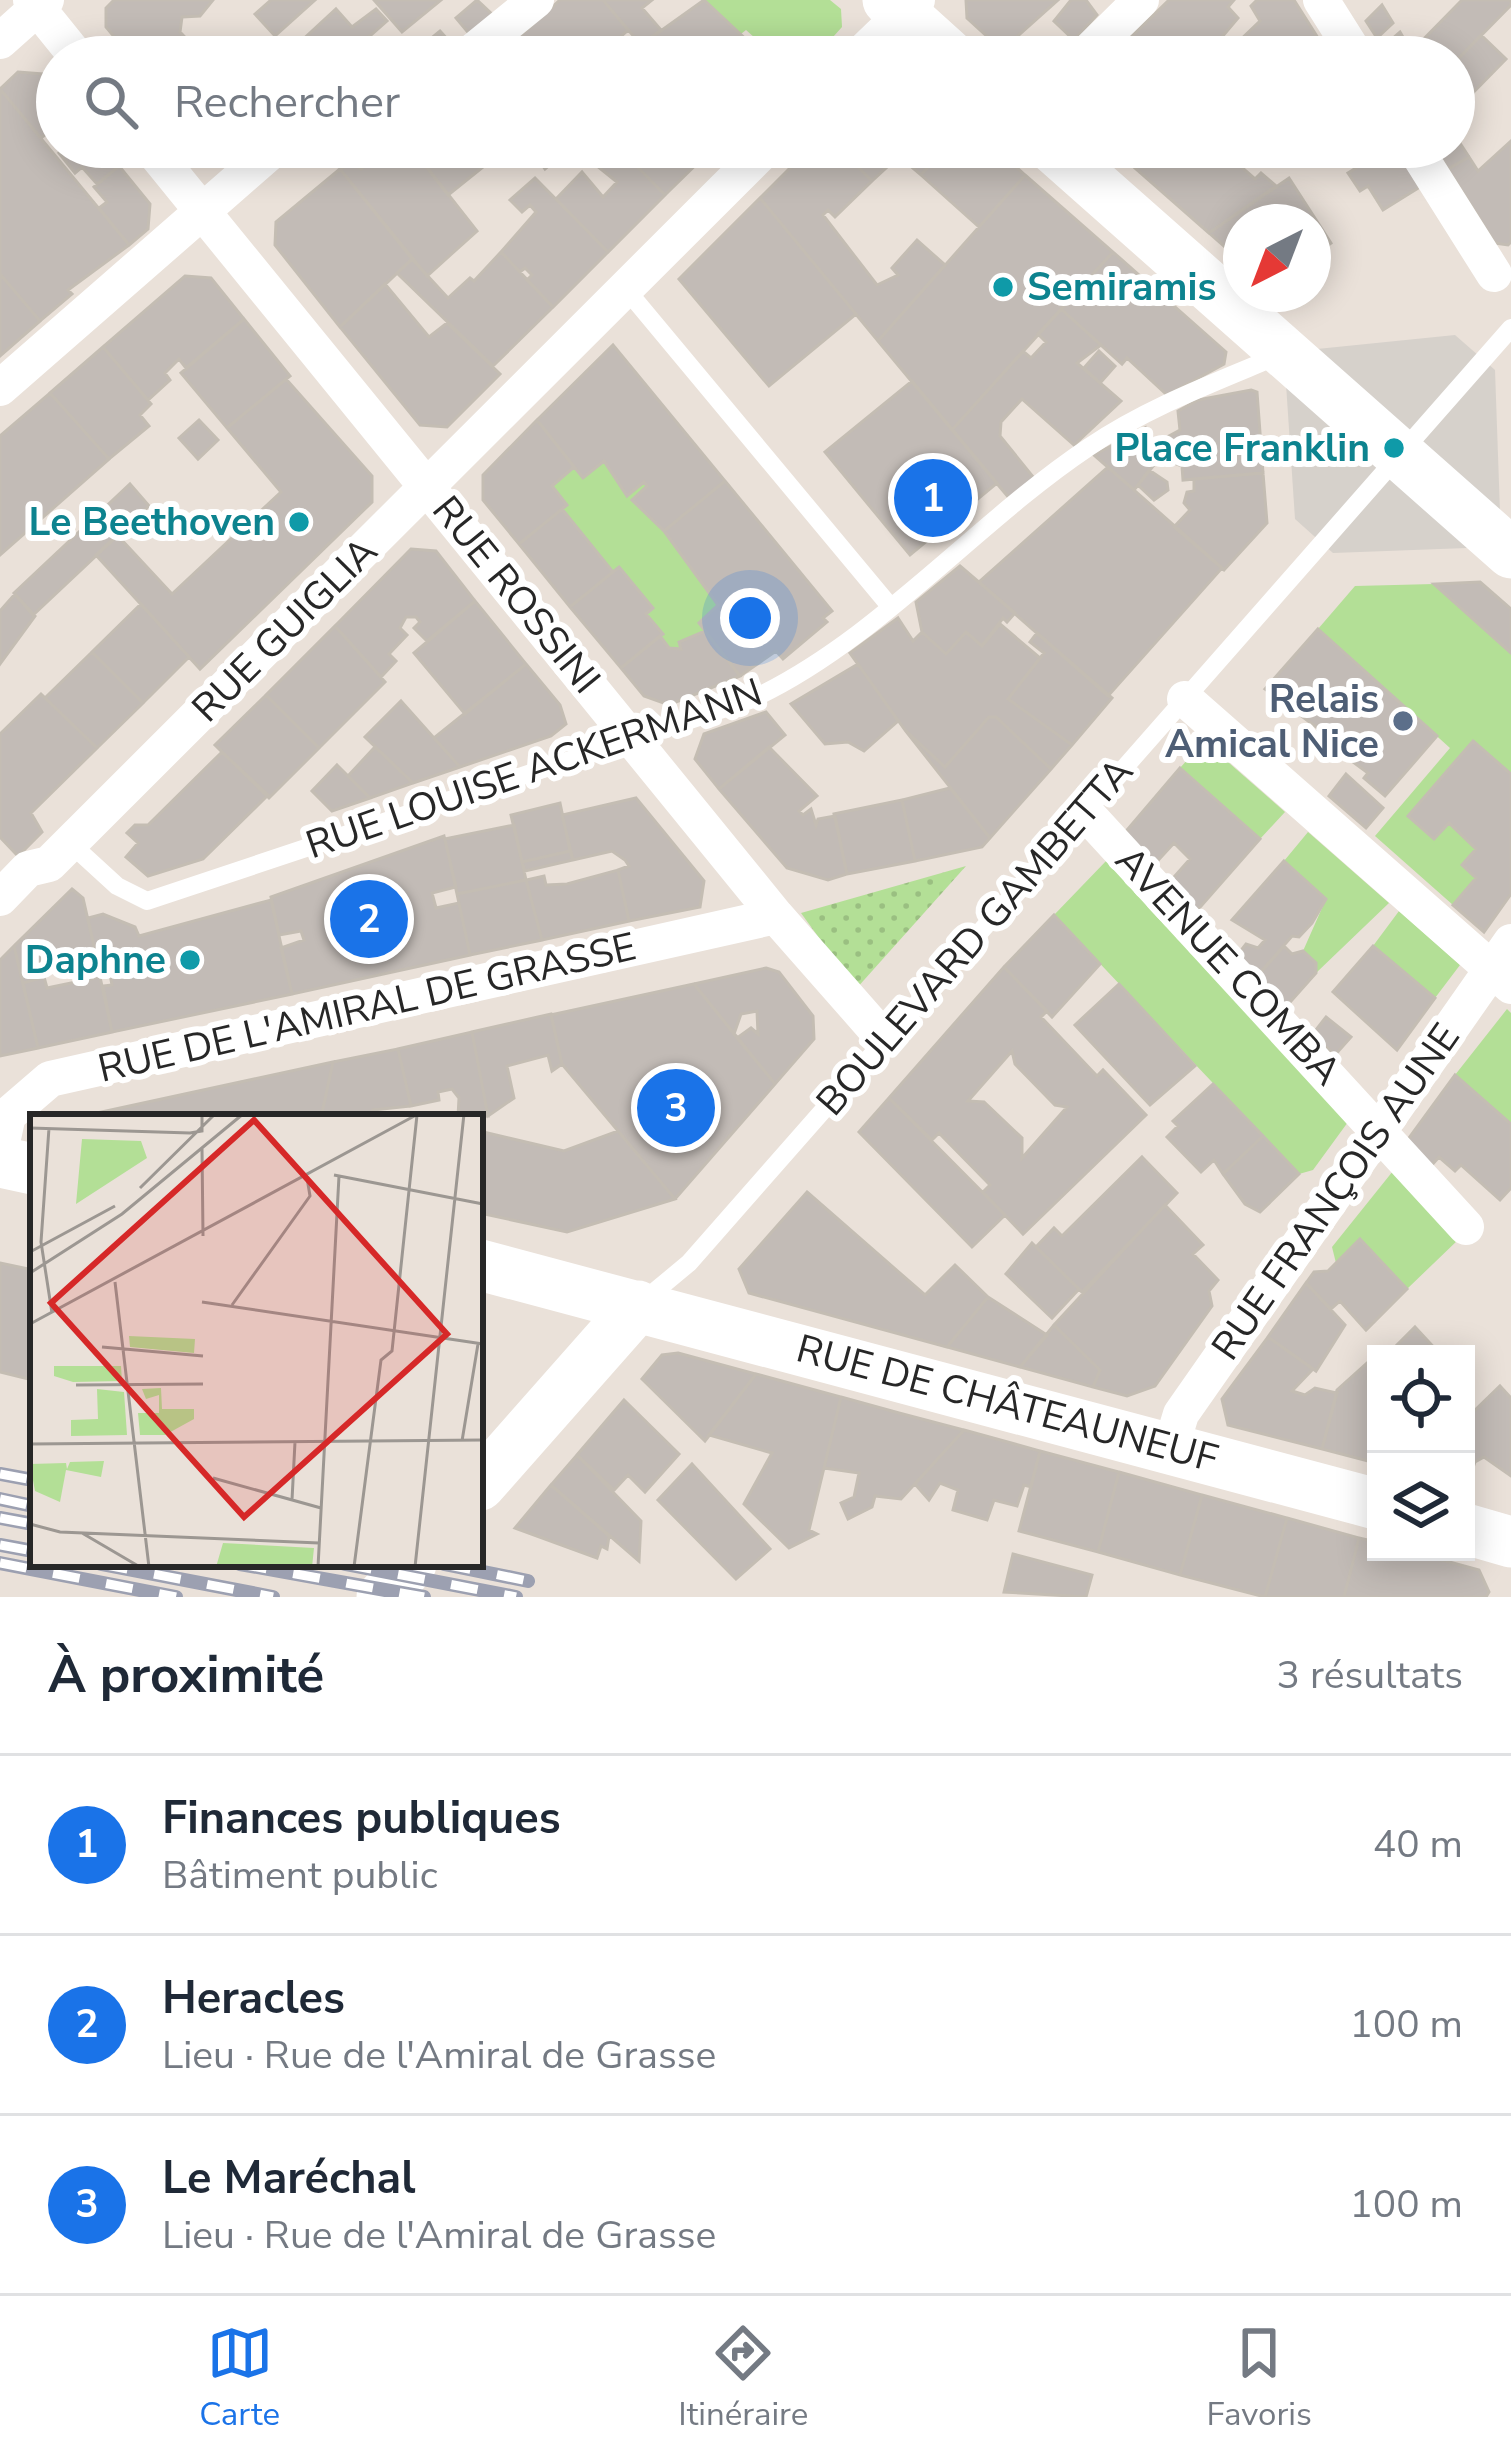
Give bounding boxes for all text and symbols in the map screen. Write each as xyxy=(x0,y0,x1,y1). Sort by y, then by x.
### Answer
search box xyxy=(36,36,1475,168)
icon: search xyxy=(78,69,144,135)
text: Rechercher xyxy=(174,72,400,133)
north arrow xyxy=(1223,204,1331,312)
place label: Semiramis xyxy=(1027,261,1217,314)
marker: Semiramis xyxy=(990,274,1016,300)
place label: Place Franklin xyxy=(1114,422,1370,475)
marker: Place Franklin xyxy=(1381,435,1407,461)
pin: 1 xyxy=(894,453,972,543)
street label: RUE ROSSINI xyxy=(420,485,612,705)
place label: Le Beethoven xyxy=(29,496,275,549)
marker: Le Beethoven xyxy=(286,509,312,535)
street label: RUE GUIGLIA xyxy=(181,526,389,734)
your location xyxy=(720,588,780,648)
street label: RUE LOUISE ACKERMANN xyxy=(299,666,769,872)
place label: Relais Amical Nice xyxy=(1165,673,1379,771)
marker: Relais Amical Nice xyxy=(1390,708,1416,734)
street label: BOULEVARD GAMBETTA xyxy=(805,747,1145,1127)
street label: AVENUE COMBA xyxy=(1103,835,1353,1097)
pin: 2 xyxy=(330,874,408,964)
street label: RUE DE L'AMIRAL DE GRASSE xyxy=(93,920,641,1096)
place label: Daphne xyxy=(25,934,166,987)
marker: Daphne xyxy=(177,947,203,973)
street label: RUE FRANÇOIS AUNE xyxy=(1200,1013,1472,1371)
pin: 3 xyxy=(637,1063,715,1153)
inset map xyxy=(30,1114,483,1567)
street label: RUE DE CHÂTEAUNEUF xyxy=(791,1322,1223,1486)
map controls xyxy=(1367,1345,1475,1561)
button: locate xyxy=(1367,1345,1475,1453)
button: layers xyxy=(1367,1453,1475,1561)
text: À proximité xyxy=(48,1640,324,1710)
text: 3 résultats xyxy=(1277,1649,1463,1702)
text: Finances publiques xyxy=(162,1788,561,1849)
text: 1 xyxy=(75,1818,99,1871)
text: 40 m xyxy=(1373,1818,1463,1871)
text: Bâtiment public xyxy=(162,1849,438,1902)
text: Heracles xyxy=(162,1968,345,2029)
text: 2 xyxy=(75,1998,99,2051)
text: 100 m xyxy=(1349,1998,1463,2051)
text: Lieu · Rue de l'Amiral de Grasse xyxy=(162,2029,716,2082)
text: Le Maréchal xyxy=(162,2148,416,2209)
text: 3 xyxy=(75,2178,99,2231)
text: 100 m xyxy=(1349,2178,1463,2231)
text: Lieu · Rue de l'Amiral de Grasse xyxy=(162,2209,716,2262)
tab: Carte xyxy=(199,2320,280,2437)
tab: Itinéraire xyxy=(678,2320,808,2437)
tab: Favoris xyxy=(1207,2320,1312,2437)

